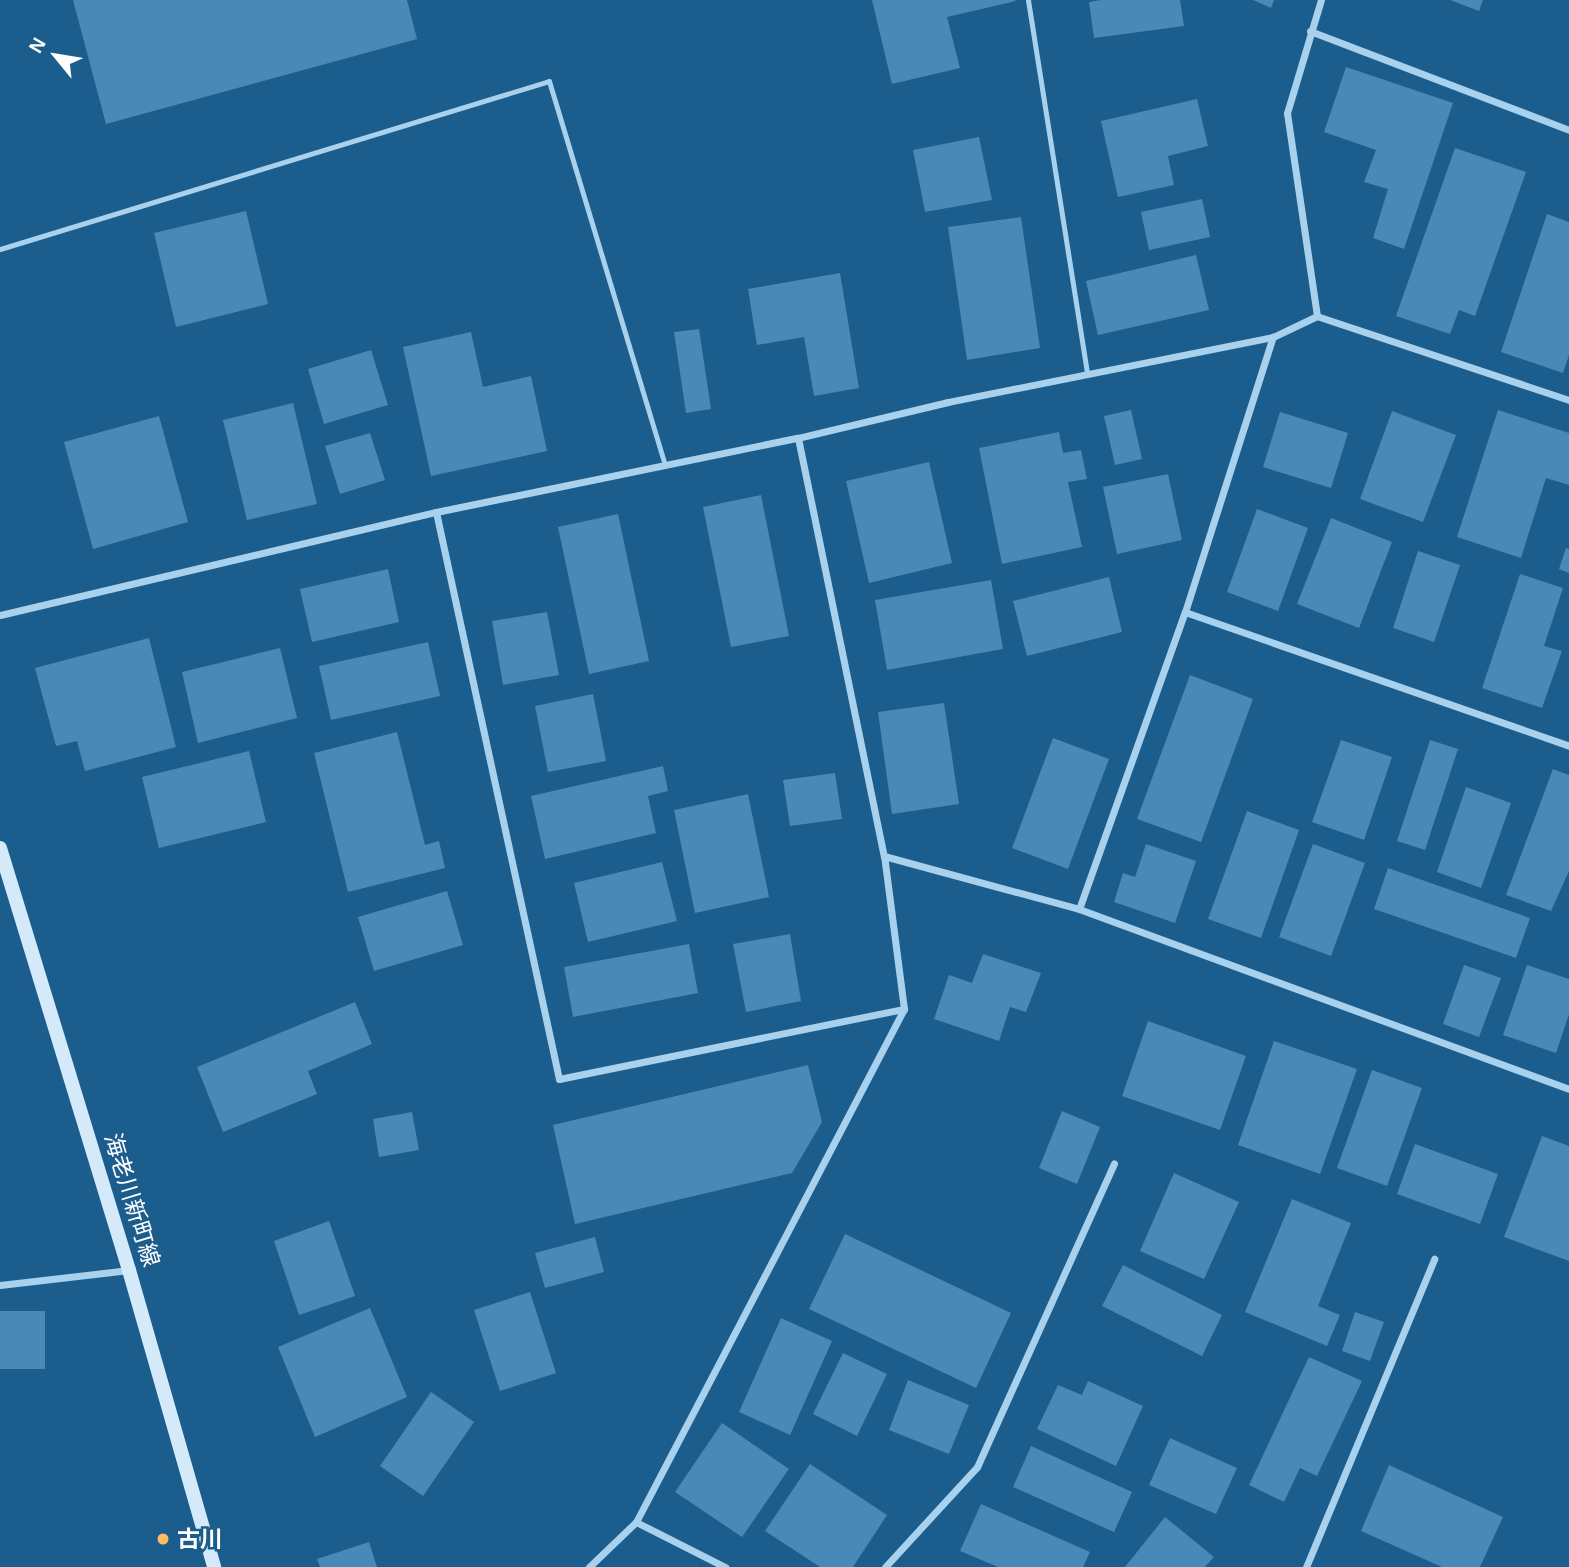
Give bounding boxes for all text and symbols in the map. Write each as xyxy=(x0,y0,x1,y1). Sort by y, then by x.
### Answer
north arrow xyxy=(21,21,91,91)
text: N xyxy=(25,34,50,56)
street label: 海老川新町線 xyxy=(99,1130,165,1270)
place label: 古川 xyxy=(177,1525,223,1553)
marker: 古川 xyxy=(155,1531,171,1547)

